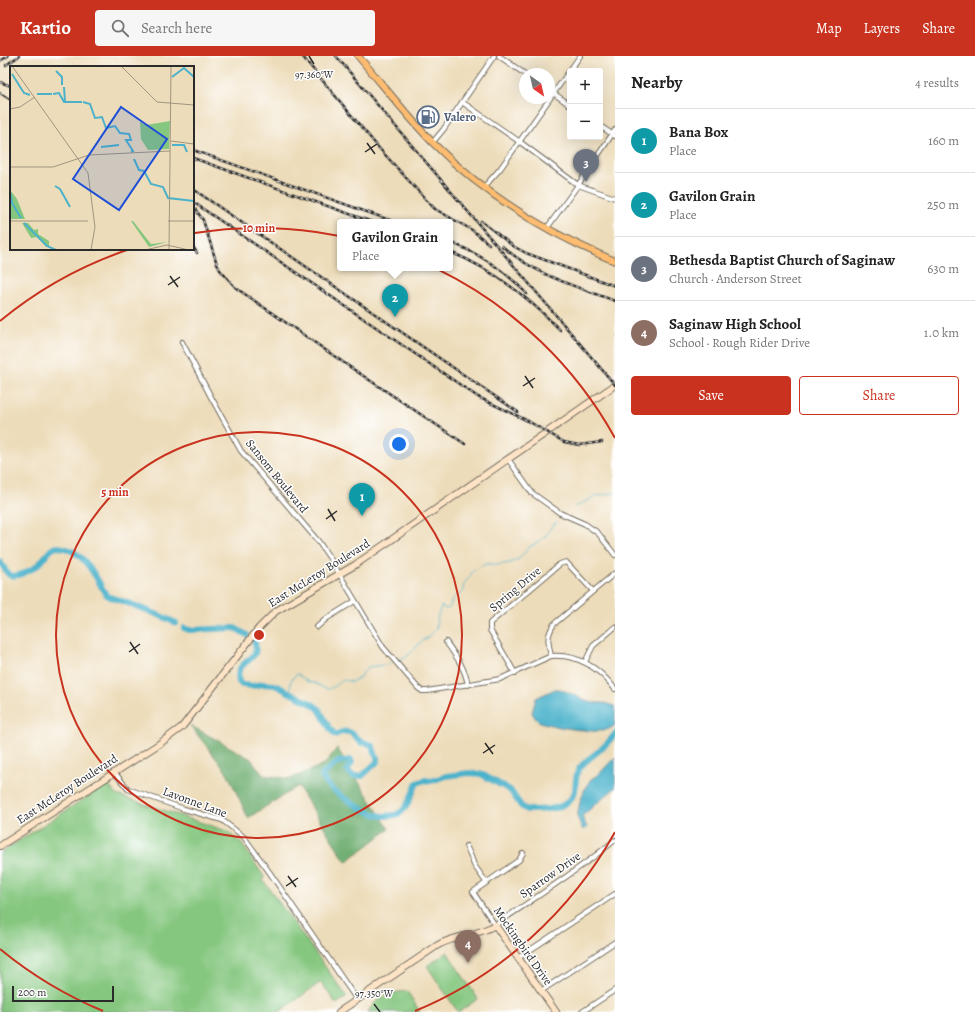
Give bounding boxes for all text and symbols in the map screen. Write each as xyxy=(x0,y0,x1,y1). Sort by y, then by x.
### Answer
search box xyxy=(95,10,375,46)
text: Kartio xyxy=(20,15,71,41)
icon: search xyxy=(109,17,131,39)
text: Search here xyxy=(141,18,212,38)
text: Map xyxy=(816,19,842,38)
text: Layers xyxy=(864,19,900,38)
text: Share xyxy=(922,19,955,38)
inset map xyxy=(10,66,194,250)
text: 97.360°W xyxy=(295,68,334,81)
north arrow xyxy=(519,68,555,104)
map controls xyxy=(567,68,603,140)
button: + xyxy=(567,68,603,104)
text: Nearby xyxy=(631,71,682,94)
text: 4 results xyxy=(915,74,959,91)
fuel station icon: Valero xyxy=(415,104,441,130)
button: − xyxy=(567,104,603,140)
place label: Valero xyxy=(443,109,476,125)
text: Bana Box xyxy=(669,122,728,142)
text: 1 xyxy=(642,132,646,149)
text: 160 m xyxy=(928,132,959,149)
text: Place xyxy=(669,142,697,159)
pin: 3 xyxy=(573,149,599,182)
text: Gavilon Grain xyxy=(669,186,755,206)
text: 2 xyxy=(641,196,647,213)
text: 250 m xyxy=(927,196,959,213)
text: Place xyxy=(669,206,697,223)
popup xyxy=(337,219,453,271)
text: 10 min xyxy=(243,220,276,236)
text: Gavilon Grain xyxy=(352,227,438,247)
text: Place xyxy=(352,247,379,264)
text: Bethesda Baptist Church of Saginaw xyxy=(669,250,895,270)
text: 3 xyxy=(641,260,647,277)
text: 630 m xyxy=(927,260,959,277)
text: Church · Anderson Street xyxy=(669,270,802,287)
pin: 2 xyxy=(382,284,408,317)
text: Saginaw High School xyxy=(669,314,801,334)
text: 4 xyxy=(641,324,647,341)
text: 1.0 km xyxy=(924,324,959,341)
text: School · Rough Rider Drive xyxy=(669,334,810,351)
button: Save xyxy=(631,376,791,415)
button: Share xyxy=(799,376,959,415)
your location xyxy=(389,434,409,454)
street label: Sansom Boulevard xyxy=(242,436,312,517)
pin: 1 xyxy=(349,483,375,516)
text: 5 min xyxy=(101,484,129,500)
street label: East McLeroy Boulevard xyxy=(265,535,373,611)
street label: Spring Drive xyxy=(486,563,544,615)
centre of rings xyxy=(252,628,266,642)
street label: East McLeroy Boulevard xyxy=(14,750,121,828)
street label: Lavonne Lane xyxy=(161,783,229,821)
street label: Sparrow Drive xyxy=(516,848,584,902)
street label: Mockingbird Drive xyxy=(490,903,556,989)
pin: 4 xyxy=(455,930,481,963)
scale bar xyxy=(12,984,114,1003)
text: 200 m xyxy=(18,985,46,1000)
text: 97.350°W xyxy=(355,987,394,1000)

